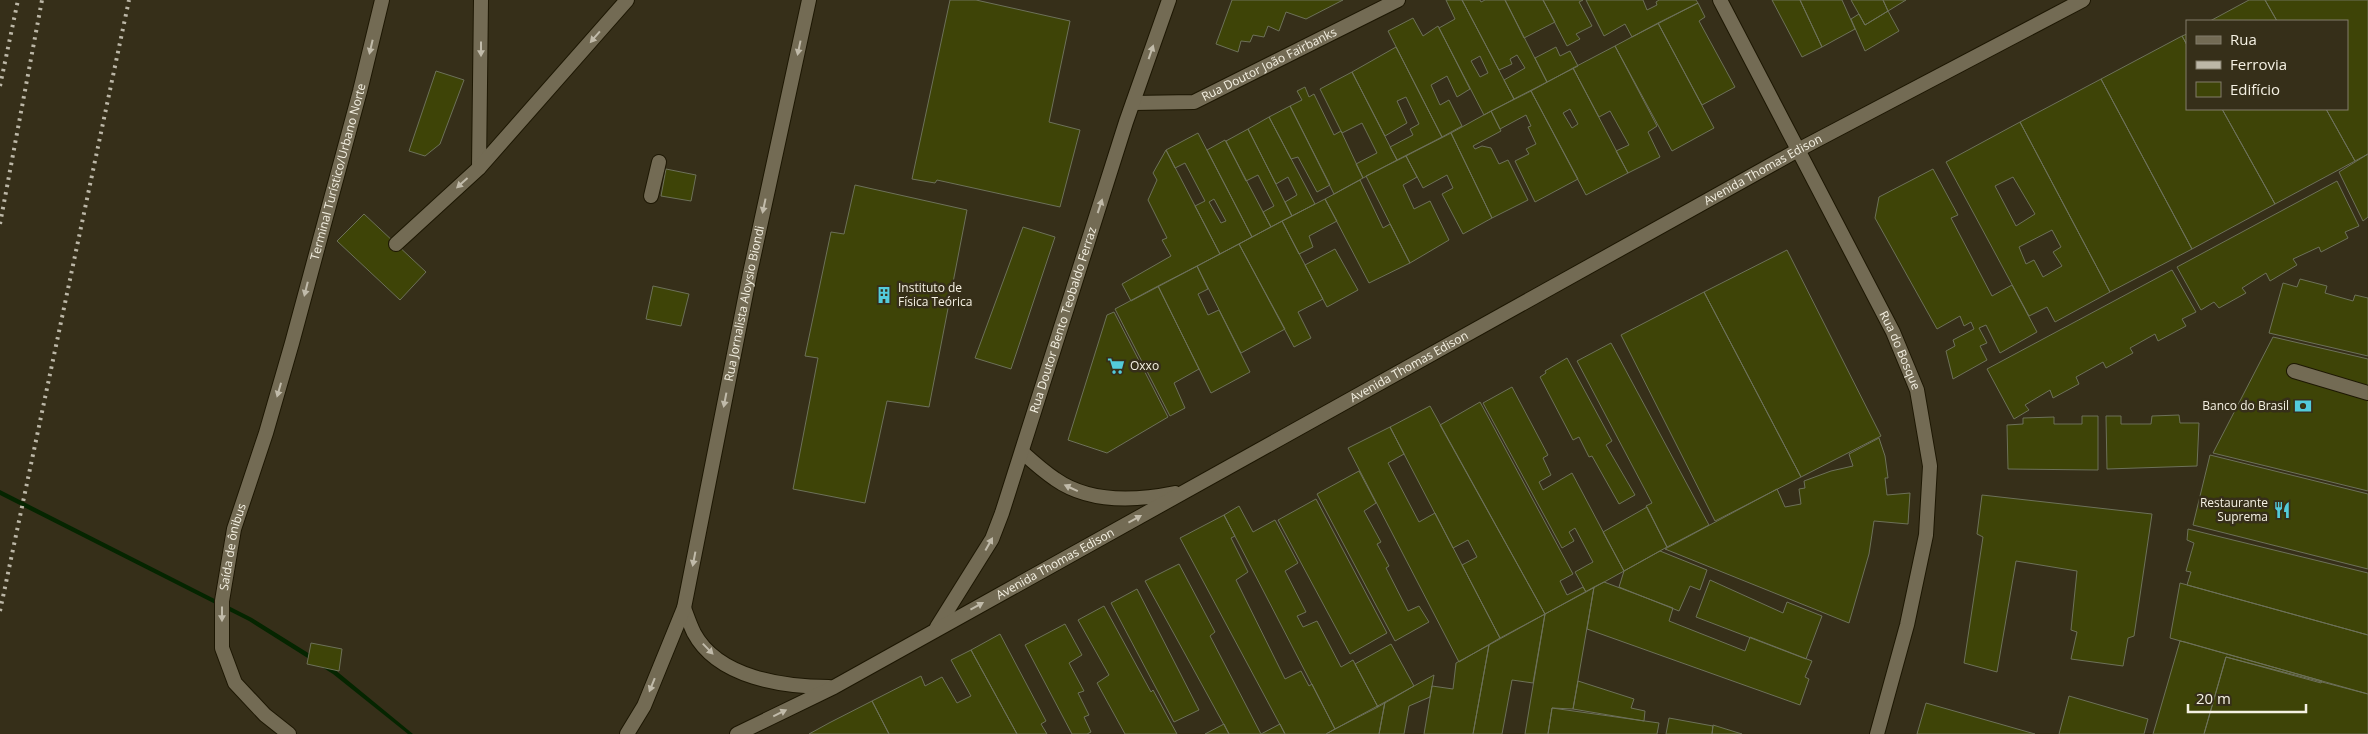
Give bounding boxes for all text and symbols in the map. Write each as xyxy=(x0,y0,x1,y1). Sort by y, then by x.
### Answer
legend xyxy=(2186,20,2348,110)
street label: Rua Doutor João Fairbanks xyxy=(1198,23,1340,105)
text: Rua xyxy=(2230,29,2257,49)
one-way arrow xyxy=(589,30,600,43)
one-way arrow xyxy=(367,40,375,55)
one-way arrow xyxy=(795,40,803,55)
one-way arrow xyxy=(476,41,484,57)
one-way arrow xyxy=(1148,44,1155,59)
text: Ferrovia xyxy=(2230,54,2287,74)
text: Edifício xyxy=(2230,79,2280,99)
street label: Terminal Turístico/Urbano Norte xyxy=(306,81,370,262)
street label: Avenida Thomas Edison xyxy=(1700,130,1825,209)
one-way arrow xyxy=(457,177,469,189)
one-way arrow xyxy=(1096,198,1104,213)
one-way arrow xyxy=(760,199,768,214)
street label: Rua Jornalista Aloysio Biondi xyxy=(720,224,768,383)
street label: Rua Doutor Bento Teobaldo Ferraz xyxy=(1025,224,1100,415)
place label: Instituto de Física Teórica xyxy=(898,279,972,310)
one-way arrow xyxy=(302,281,310,296)
building icon: Instituto de Física Teórica xyxy=(874,285,894,305)
street label: Rua do Bosque xyxy=(1875,308,1925,392)
street label: Avenida Thomas Edison xyxy=(1347,326,1471,406)
supermarket icon: Oxxo xyxy=(1106,356,1126,376)
place label: Oxxo xyxy=(1130,357,1159,374)
one-way arrow xyxy=(274,382,282,397)
one-way arrow xyxy=(720,392,728,408)
bank icon: Banco do Brasil xyxy=(2293,396,2313,416)
place label: Banco do Brasil xyxy=(2202,397,2289,414)
one-way arrow xyxy=(1064,483,1078,491)
place label: Restaurante Suprema xyxy=(2200,494,2268,525)
restaurant icon: Restaurante Suprema xyxy=(2272,500,2292,520)
street label: Saída de ônibus xyxy=(215,501,250,592)
one-way arrow xyxy=(1128,515,1142,524)
street label: Avenida Thomas Edison xyxy=(993,524,1117,603)
one-way arrow xyxy=(984,538,993,551)
one-way arrow xyxy=(689,552,697,568)
one-way arrow xyxy=(971,602,984,611)
one-way arrow xyxy=(218,606,226,622)
one-way arrow xyxy=(702,643,714,655)
one-way arrow xyxy=(648,678,656,692)
scale bar xyxy=(2188,682,2306,714)
text: 20 m xyxy=(2196,688,2231,708)
one-way arrow xyxy=(773,709,788,717)

